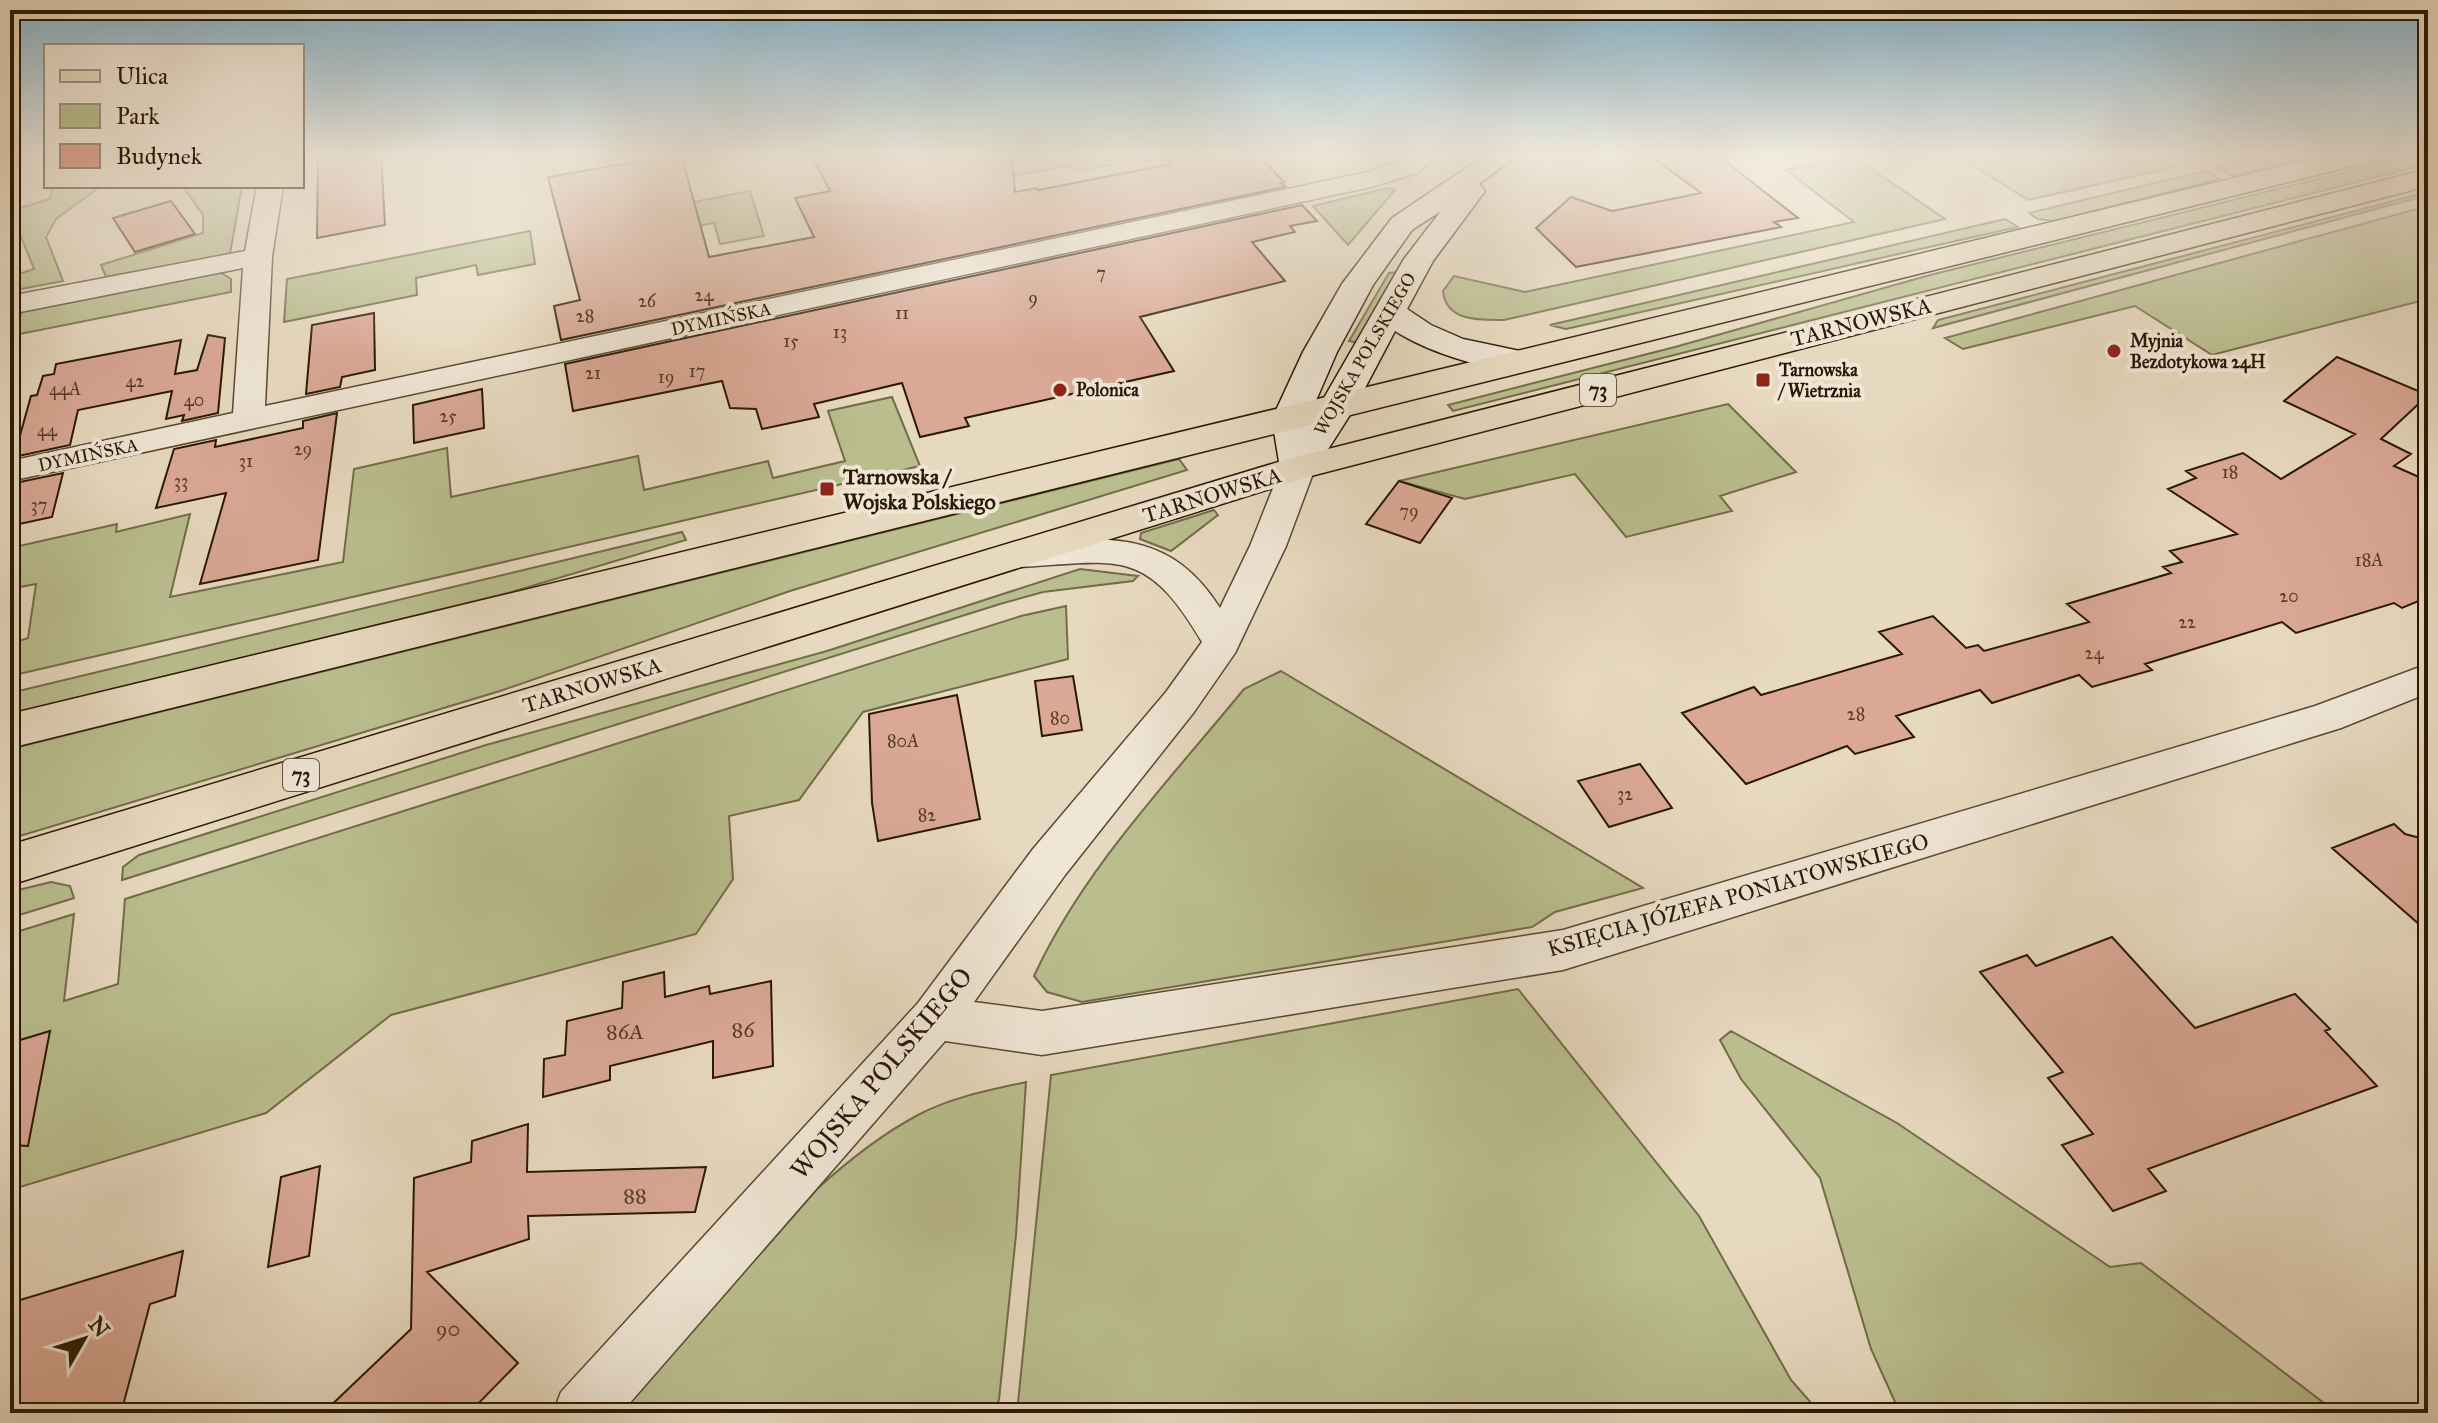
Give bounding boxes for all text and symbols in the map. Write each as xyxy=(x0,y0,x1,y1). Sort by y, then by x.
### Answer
legend xyxy=(44,44,304,188)
text: Ulica xyxy=(116,61,169,91)
text: Park xyxy=(116,101,160,131)
text: Budynek xyxy=(116,141,203,171)
house number: 7 xyxy=(1096,262,1106,284)
street label: WOJSKA POLSKIEGO xyxy=(1309,269,1421,440)
house number: 24 xyxy=(695,284,714,306)
house number: 9 xyxy=(1028,287,1038,309)
house number: 26 xyxy=(638,290,657,312)
street label: TARNOWSKA xyxy=(1788,291,1934,352)
street label: DYMIŃSKA xyxy=(668,296,773,340)
house number: 11 xyxy=(895,302,909,324)
house number: 28 xyxy=(576,305,594,327)
house number: 13 xyxy=(833,321,847,343)
house number: 15 xyxy=(783,330,799,352)
place label: Myjnia Bezdotykowa 24H xyxy=(2130,330,2266,374)
marker: Myjnia Bezdotykowa 24H xyxy=(2105,342,2123,360)
place label: Tarnowska / Wietrznia xyxy=(1777,359,1861,402)
house number: 17 xyxy=(689,360,705,382)
house number: 21 xyxy=(585,362,601,384)
house number: 19 xyxy=(658,366,674,388)
house number: 42 xyxy=(126,370,145,392)
marker: Tarnowska / Wietrznia xyxy=(1754,371,1772,389)
road number: 73 xyxy=(1580,374,1616,406)
house number: 44A xyxy=(49,378,81,400)
place label: Polonica xyxy=(1076,379,1139,401)
marker: Polonica xyxy=(1051,381,1069,399)
house number: 40 xyxy=(184,389,204,411)
house number: 25 xyxy=(439,405,457,427)
house number: 44 xyxy=(37,419,58,441)
street label: DYMIŃSKA xyxy=(35,432,140,476)
house number: 29 xyxy=(294,438,312,460)
house number: 31 xyxy=(239,450,253,472)
street label: TARNOWSKA xyxy=(1139,461,1285,529)
house number: 18 xyxy=(2222,461,2238,483)
place label: Tarnowska / Wojska Polskiego xyxy=(842,463,996,515)
house number: 33 xyxy=(174,470,188,492)
marker: Tarnowska / Wojska Polskiego xyxy=(818,480,836,498)
house number: 37 xyxy=(31,494,47,516)
house number: 79 xyxy=(1399,500,1419,522)
house number: 18A xyxy=(2355,549,2383,571)
house number: 20 xyxy=(2279,585,2299,607)
house number: 22 xyxy=(2178,611,2196,633)
house number: 24 xyxy=(2085,642,2104,664)
street label: TARNOWSKA xyxy=(519,651,665,719)
house number: 28 xyxy=(1847,703,1865,725)
house number: 80 xyxy=(1050,707,1070,729)
house number: 80A xyxy=(887,730,919,752)
road number: 73 xyxy=(283,759,319,791)
house number: 32 xyxy=(1617,783,1633,805)
house number: 82 xyxy=(918,804,936,826)
street label: KSIĘCIA JÓZEFA PONIATOWSKIEGO xyxy=(1544,828,1932,962)
street label: WOJSKA POLSKIEGO xyxy=(783,961,979,1185)
house number: 86 xyxy=(732,1016,755,1043)
house number: 86A xyxy=(606,1018,644,1045)
house number: 88 xyxy=(623,1182,647,1209)
north arrow xyxy=(44,1299,124,1379)
text: N xyxy=(83,1311,116,1343)
house number: 90 xyxy=(436,1315,460,1342)

